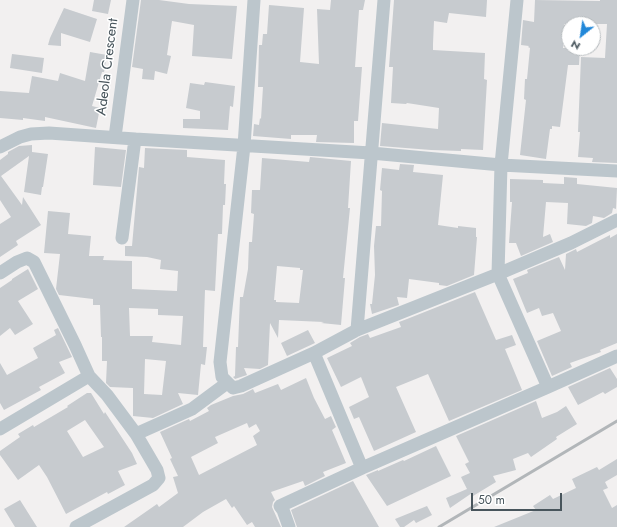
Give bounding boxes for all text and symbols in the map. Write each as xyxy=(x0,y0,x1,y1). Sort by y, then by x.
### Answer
north arrow xyxy=(561,16,601,56)
street label: Adeola Crescent xyxy=(94,17,122,117)
text: N xyxy=(568,36,583,55)
scale bar xyxy=(473,485,564,511)
text: 50 m xyxy=(478,491,505,509)

